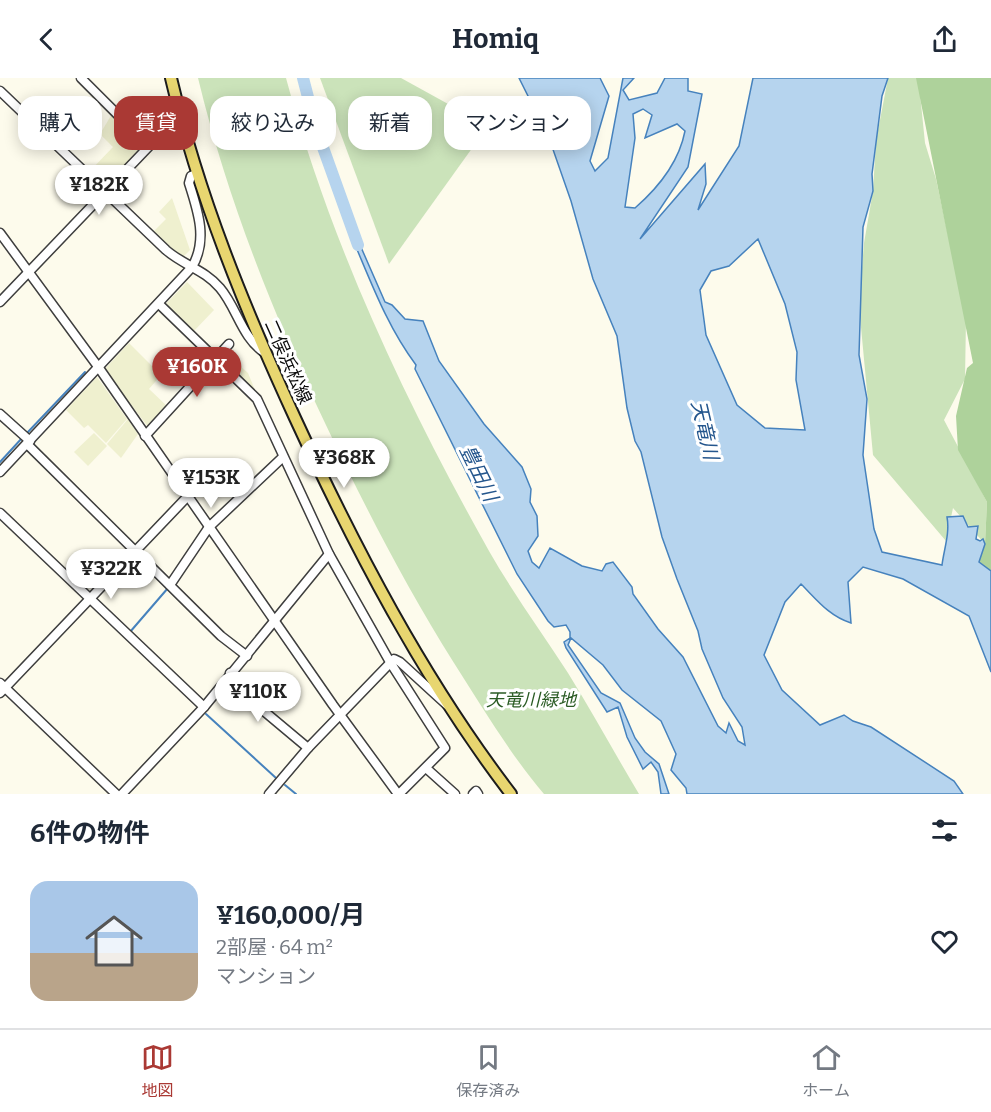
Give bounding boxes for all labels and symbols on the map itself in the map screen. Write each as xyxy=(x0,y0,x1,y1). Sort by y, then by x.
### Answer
pin: ¥182K xyxy=(57,165,141,216)
street label: 二俣浜松線 xyxy=(260,316,316,408)
pin: ¥160K xyxy=(155,347,239,398)
water label: 天竜川 xyxy=(687,398,724,464)
pin: ¥368K xyxy=(302,438,386,489)
water label: 豊田川 xyxy=(455,441,504,507)
pin: ¥153K xyxy=(169,458,253,509)
pin: ¥322K xyxy=(69,549,153,600)
pin: ¥110K xyxy=(216,672,300,723)
park label: 天竜川緑地 xyxy=(486,689,578,711)

